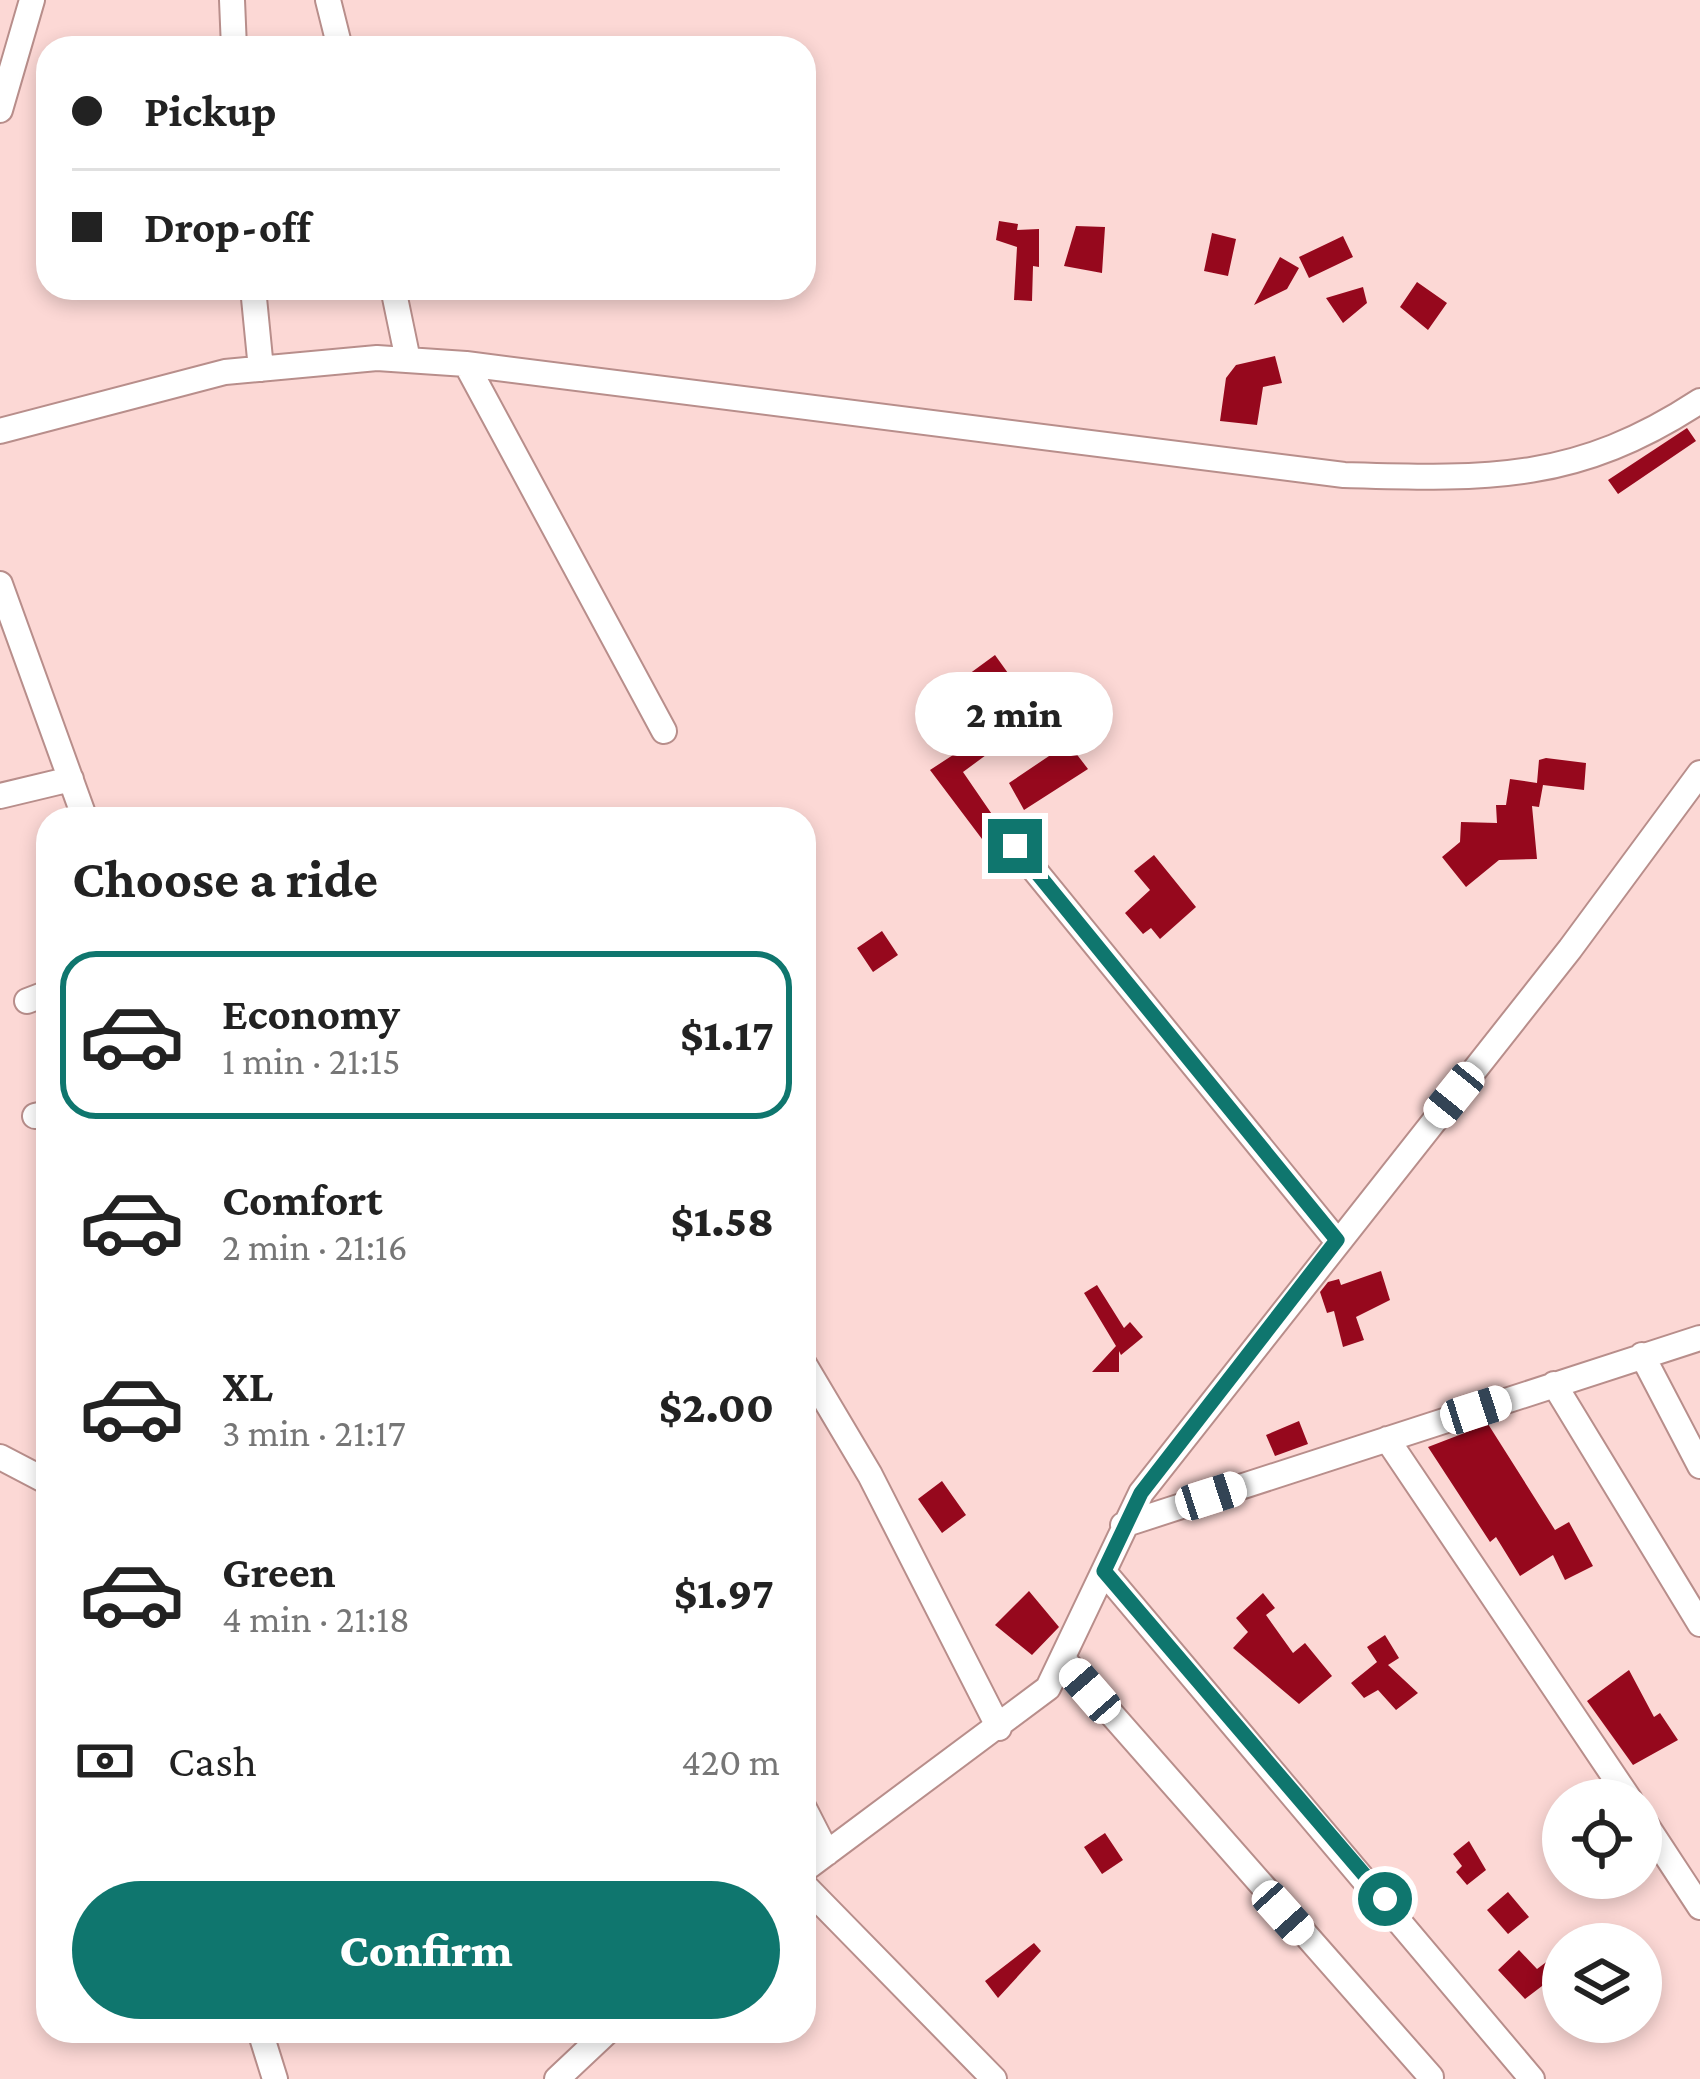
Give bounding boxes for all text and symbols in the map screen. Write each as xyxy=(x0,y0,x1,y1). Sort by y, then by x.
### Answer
text: Pickup xyxy=(144,86,277,136)
text: Drop-off xyxy=(144,202,311,252)
callout: 2 min xyxy=(916,672,1114,756)
text: 2 min xyxy=(966,692,1062,735)
route end xyxy=(988,819,1042,873)
text: Choose a ride xyxy=(72,849,378,909)
icon: car xyxy=(78,981,186,1089)
text: Economy xyxy=(222,989,400,1039)
text: $1.17 xyxy=(680,1010,774,1060)
text: 1 min · 21:15 xyxy=(222,1039,401,1082)
car xyxy=(1417,1056,1491,1134)
icon: car xyxy=(78,1167,186,1275)
text: Comfort xyxy=(222,1175,383,1225)
text: $1.58 xyxy=(670,1196,774,1246)
text: 2 min · 21:16 xyxy=(222,1225,408,1268)
icon: car xyxy=(78,1353,186,1461)
text: XL xyxy=(222,1361,273,1411)
text: $2.00 xyxy=(659,1382,774,1432)
car xyxy=(1436,1382,1516,1438)
text: 3 min · 21:17 xyxy=(222,1411,406,1454)
car xyxy=(1171,1468,1251,1524)
icon: car xyxy=(78,1539,186,1647)
text: Green xyxy=(222,1547,336,1597)
text: $1.97 xyxy=(674,1568,774,1618)
text: 4 min · 21:18 xyxy=(222,1597,410,1640)
car xyxy=(1053,1652,1127,1730)
icon: cash xyxy=(72,1728,138,1794)
text: Cash xyxy=(168,1736,257,1786)
text: 420 m xyxy=(681,1740,780,1783)
map controls xyxy=(1542,1779,1662,2043)
button: locate xyxy=(1542,1779,1662,1899)
route start xyxy=(1358,1872,1412,1926)
car xyxy=(1246,1874,1320,1952)
button: Confirm xyxy=(72,1881,780,2019)
button: layers xyxy=(1542,1923,1662,2043)

